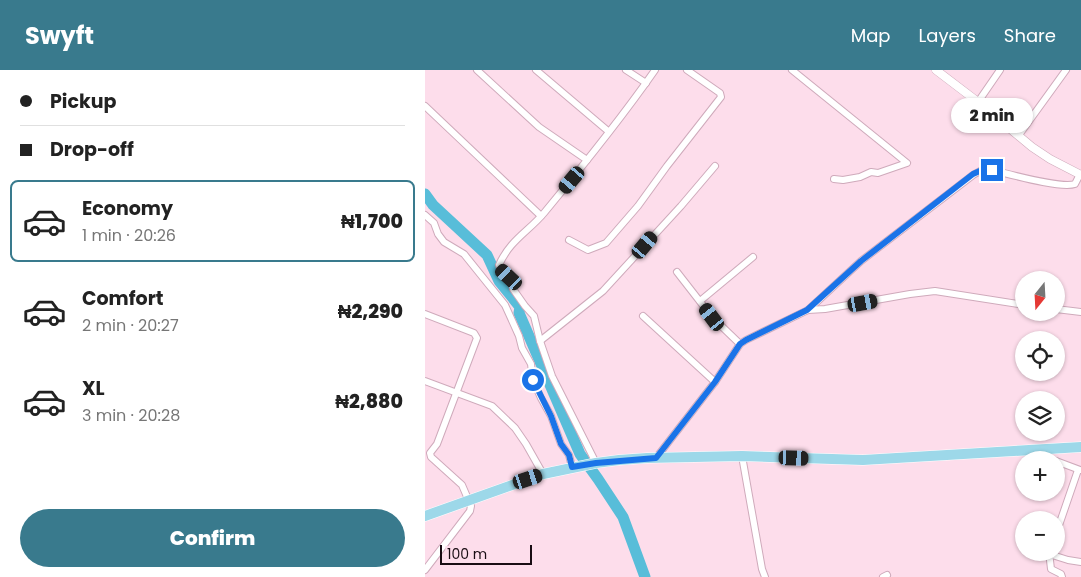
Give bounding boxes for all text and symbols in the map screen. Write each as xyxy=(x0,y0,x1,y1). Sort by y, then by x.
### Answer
text: Swyft xyxy=(25,19,94,52)
text: Map xyxy=(851,23,891,48)
text: Layers xyxy=(919,23,976,48)
text: Share xyxy=(1004,23,1056,48)
text: Pickup xyxy=(50,88,116,115)
callout: 2 min xyxy=(951,98,1033,132)
text: 2 min xyxy=(969,104,1015,127)
text: Drop-off xyxy=(50,136,134,163)
route end xyxy=(981,159,1003,181)
car xyxy=(556,164,587,196)
text: Economy xyxy=(82,195,173,222)
icon: car xyxy=(22,199,67,244)
text: ₦1,700 xyxy=(341,208,403,235)
text: 1 min · 20:26 xyxy=(82,224,176,247)
car xyxy=(629,229,660,261)
car xyxy=(492,261,525,293)
north arrow xyxy=(1015,271,1065,321)
map controls xyxy=(1015,271,1065,561)
text: Comfort xyxy=(82,285,164,312)
icon: car xyxy=(22,289,67,334)
car xyxy=(846,293,879,313)
text: ₦2,290 xyxy=(338,298,403,325)
car xyxy=(696,301,727,333)
text: 2 min · 20:27 xyxy=(82,314,179,337)
button: locate xyxy=(1015,331,1065,381)
route start xyxy=(522,369,544,391)
text: XL xyxy=(82,375,105,402)
icon: car xyxy=(22,379,67,424)
text: ₦2,880 xyxy=(335,388,403,415)
button: layers xyxy=(1015,391,1065,441)
text: 3 min · 20:28 xyxy=(82,404,180,427)
car xyxy=(778,450,809,466)
button: + xyxy=(1015,451,1065,501)
car xyxy=(511,467,544,491)
button: Confirm xyxy=(20,509,405,567)
button: − xyxy=(1015,511,1065,561)
scale bar xyxy=(440,542,533,565)
text: 100 m xyxy=(447,544,487,564)

